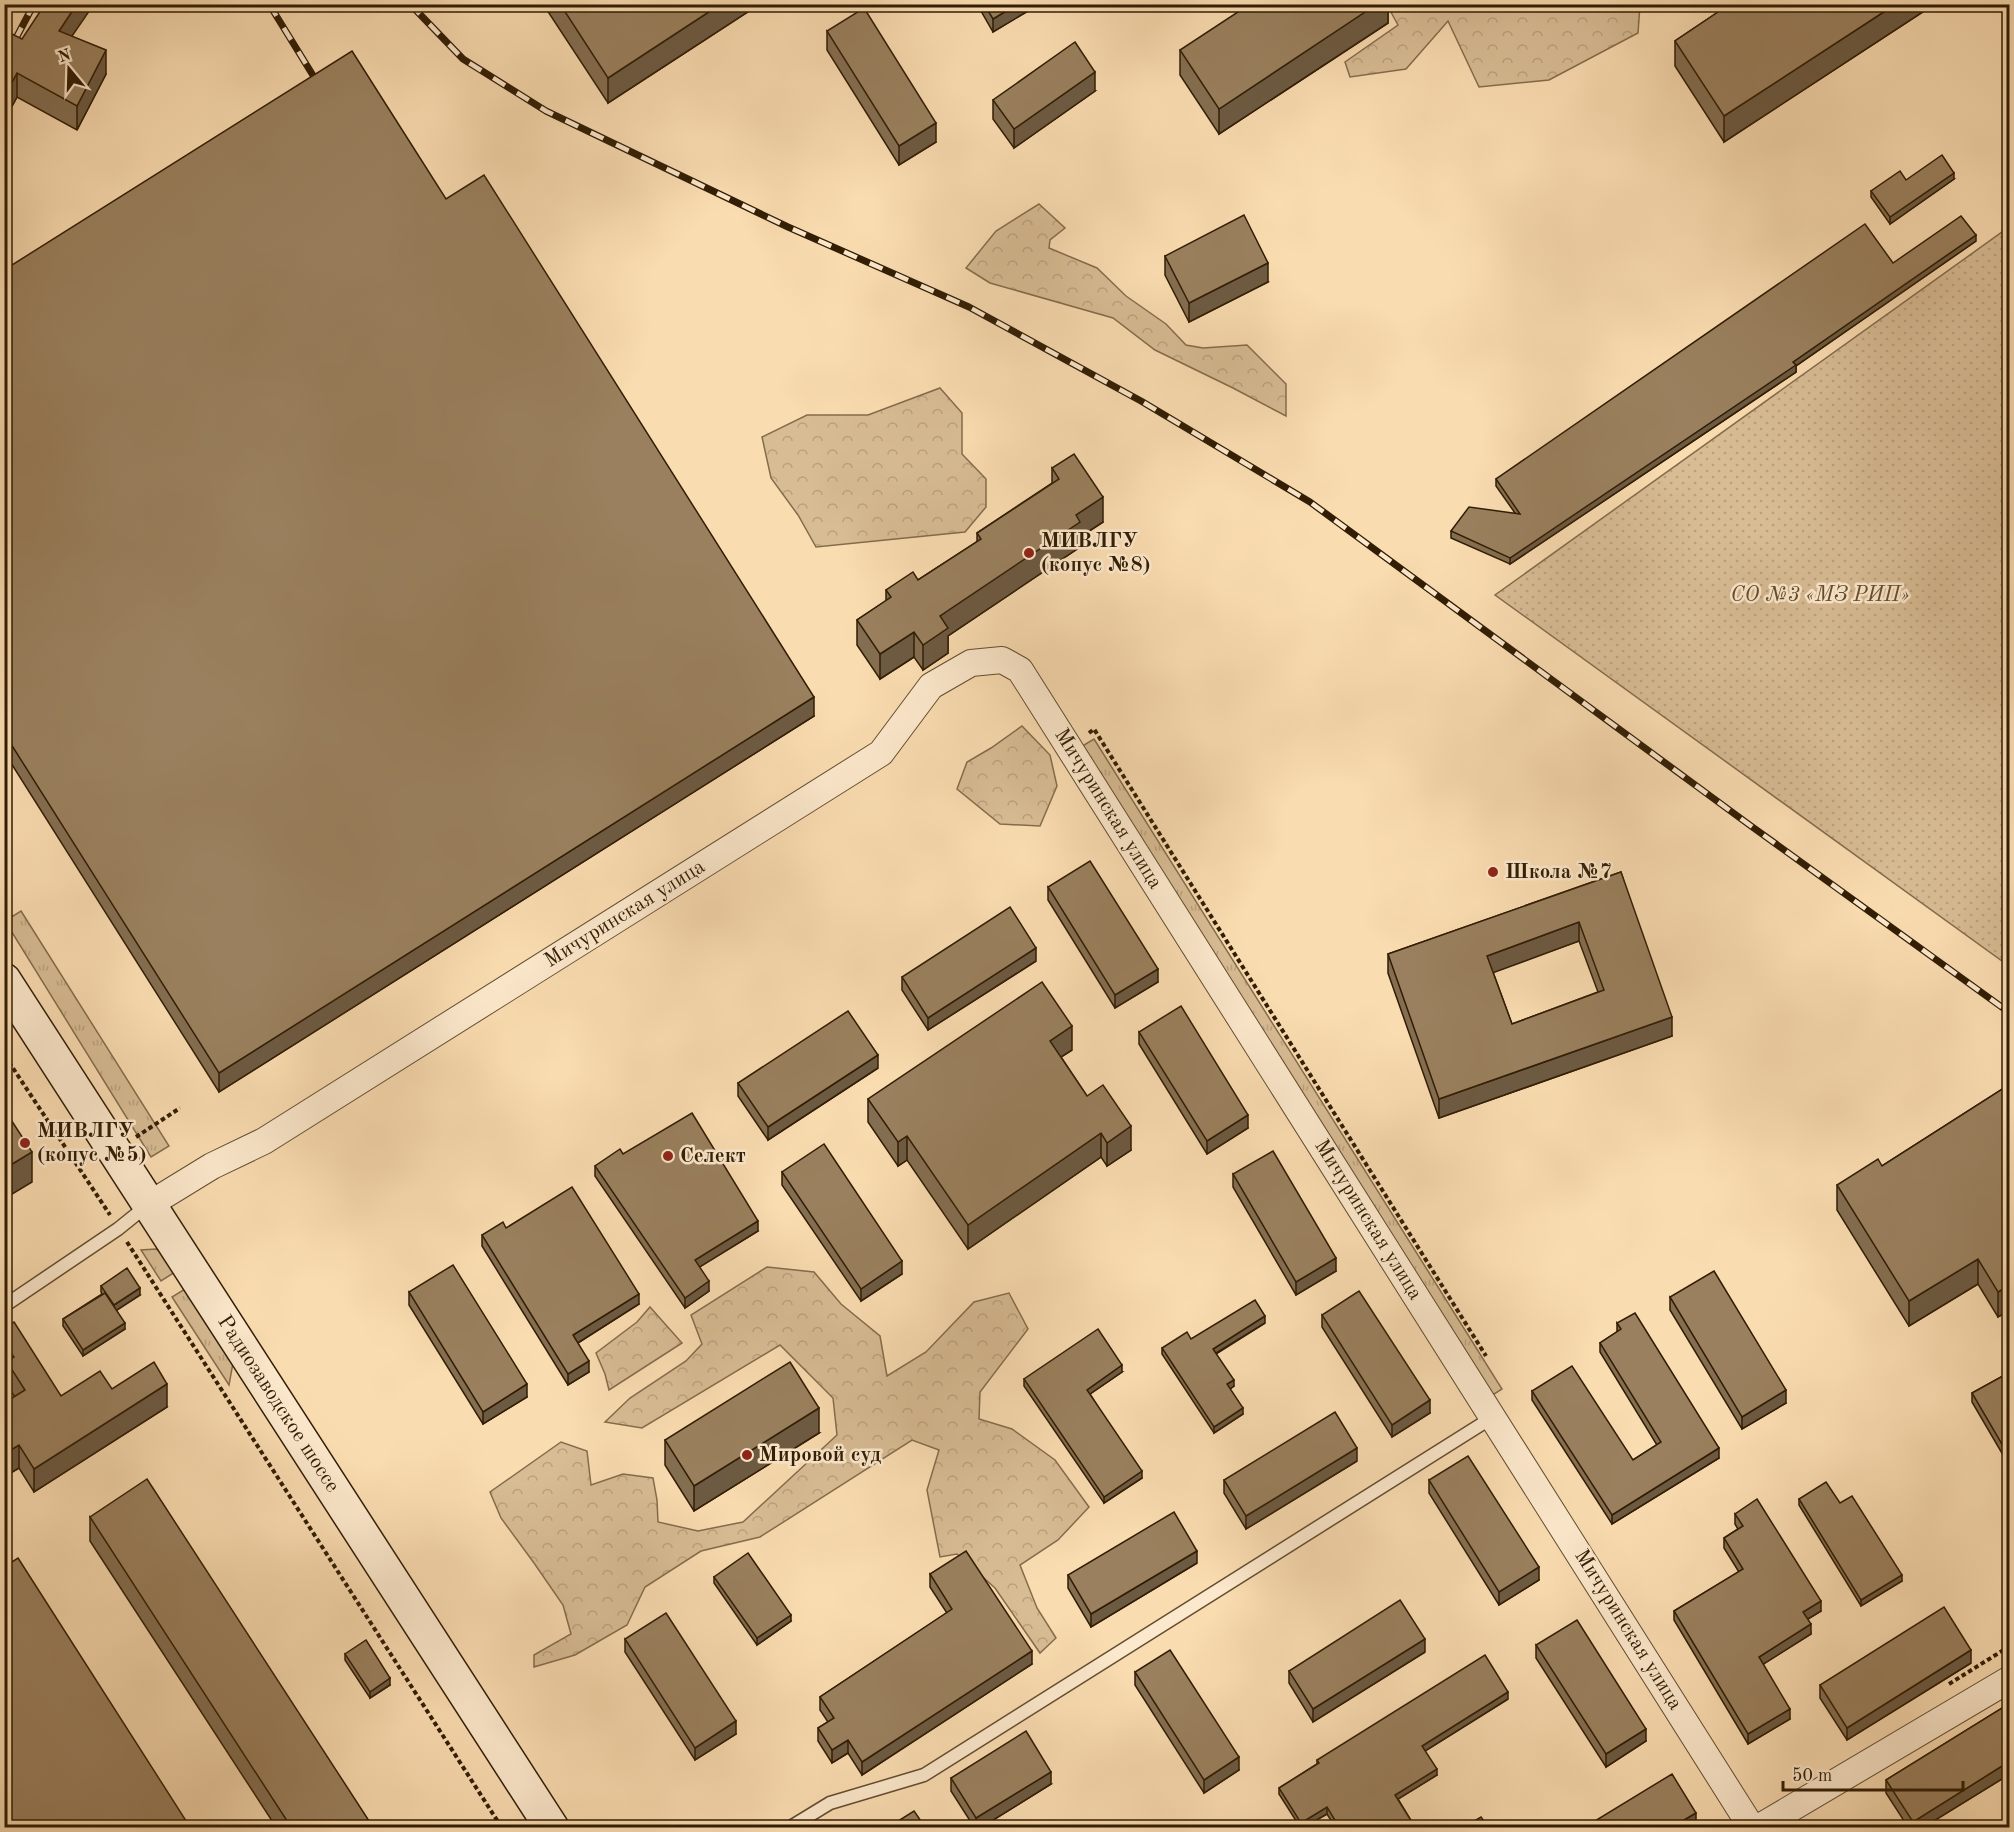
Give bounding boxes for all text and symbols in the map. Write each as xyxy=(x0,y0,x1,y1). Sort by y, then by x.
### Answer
north arrow xyxy=(39,39,99,99)
text: N xyxy=(56,47,74,66)
place label: МИВЛГУ (копус №8) xyxy=(1041,531,1151,576)
marker: МИВЛГУ (копус №8) xyxy=(1022,546,1036,560)
park label: СО №3 «МЗ РИП» xyxy=(1731,584,1909,606)
street label: Мичуринская улица xyxy=(1050,725,1166,893)
street label: Мичуринская улица xyxy=(541,856,709,972)
place label: Школа №7 xyxy=(1505,862,1612,883)
marker: Школа №7 xyxy=(1486,865,1500,879)
place label: МИВЛГУ (копус №5) xyxy=(37,1121,147,1166)
marker: МИВЛГУ (копус №5) xyxy=(18,1136,32,1150)
street label: Мичуринская улица xyxy=(1310,1136,1426,1304)
place label: Селект xyxy=(680,1146,746,1167)
marker: Селект xyxy=(661,1149,675,1163)
street label: Радиозаводское шоссе xyxy=(213,1312,343,1496)
place label: Мировой суд xyxy=(759,1445,882,1466)
marker: Мировой суд xyxy=(740,1448,754,1462)
street label: Мичуринская улица xyxy=(1570,1546,1686,1714)
scale bar xyxy=(1783,1754,1963,1792)
text: 50 m xyxy=(1792,1767,1832,1785)

